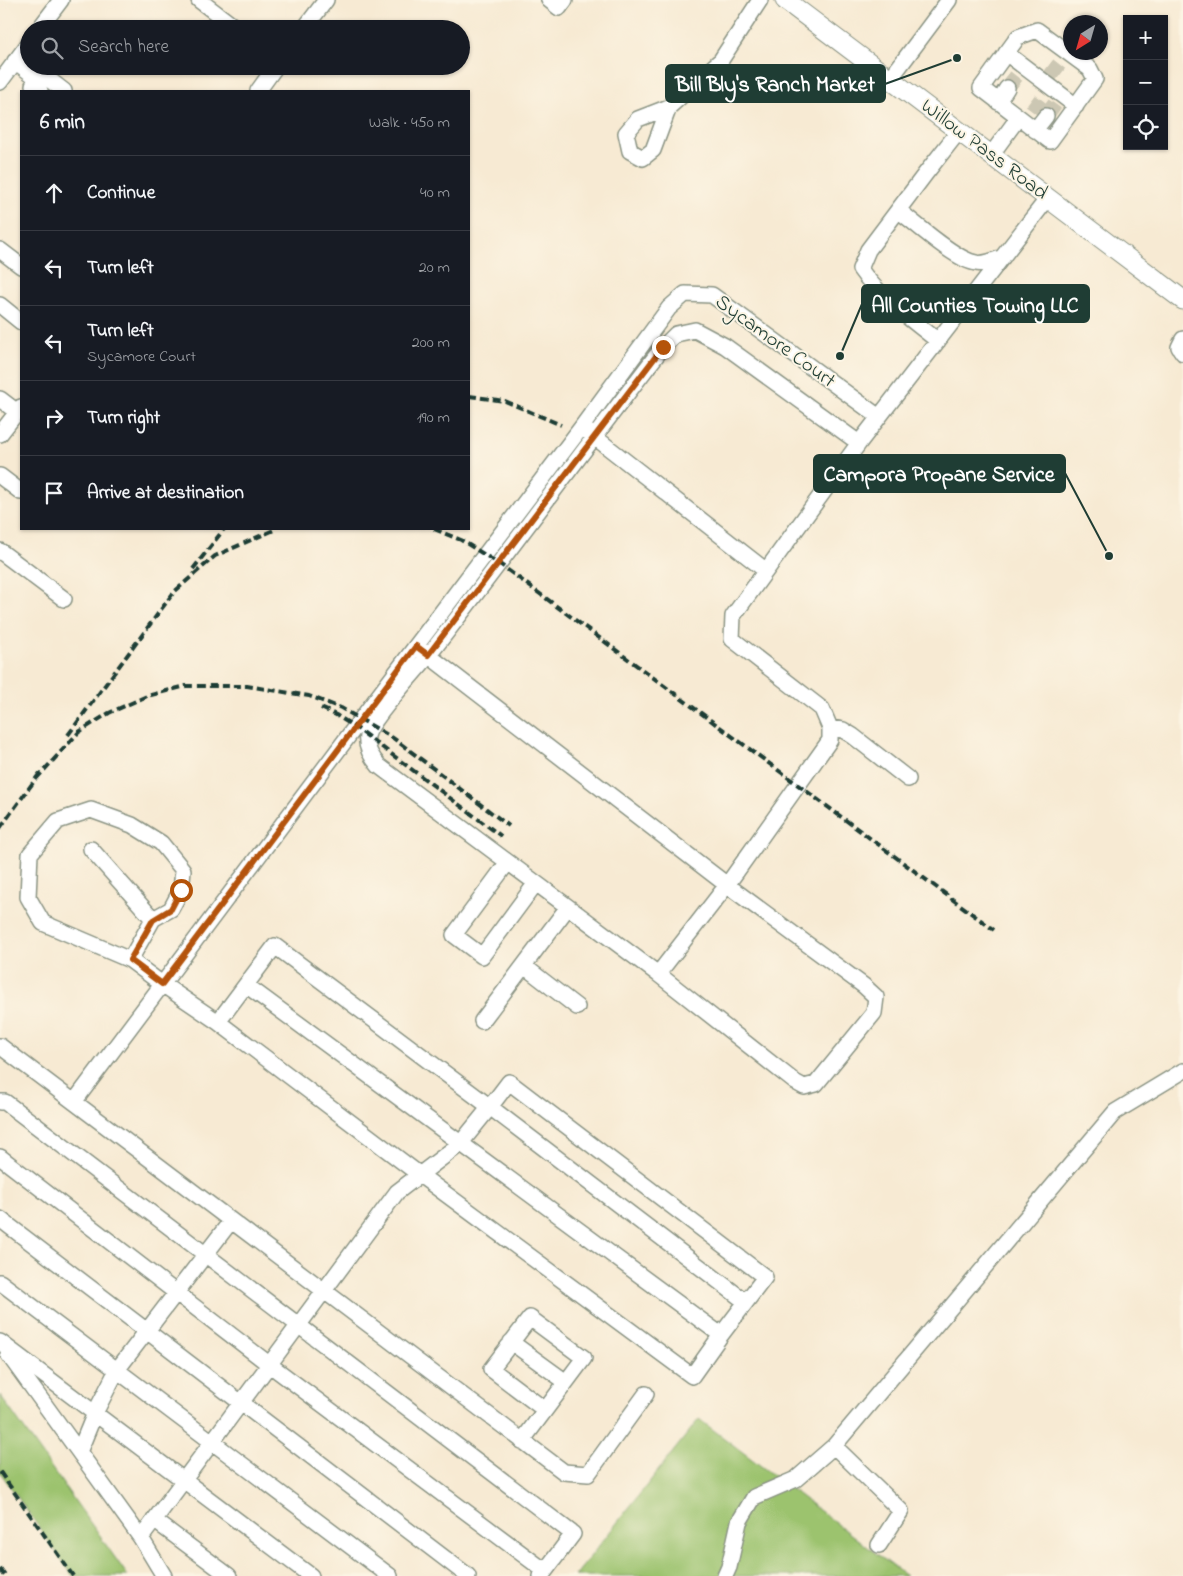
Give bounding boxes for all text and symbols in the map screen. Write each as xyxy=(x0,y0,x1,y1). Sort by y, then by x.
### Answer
north arrow xyxy=(1063,15,1108,60)
map controls xyxy=(1123,15,1168,150)
button: + xyxy=(1123,15,1168,60)
search box xyxy=(20,20,470,75)
icon: search xyxy=(38,34,66,62)
text: Search here xyxy=(78,34,169,61)
button: − xyxy=(1123,60,1168,105)
callout: Bill Bly's Ranch Market xyxy=(666,65,885,102)
text: Bill Bly's Ranch Market xyxy=(674,70,875,103)
street label: Willow Pass Road xyxy=(914,92,1054,208)
button: locate xyxy=(1123,105,1168,150)
text: 6 min xyxy=(40,108,85,138)
text: Walk · 450 m xyxy=(369,111,450,135)
icon: ahead xyxy=(40,179,68,207)
text: Continue xyxy=(87,180,155,207)
text: 40 m xyxy=(420,181,450,205)
icon: left xyxy=(40,254,68,282)
text: Turn left xyxy=(87,255,154,282)
text: 20 m xyxy=(419,256,450,280)
callout: All Counties Towing LLC xyxy=(862,285,1089,322)
street label: Sycamore Court xyxy=(707,288,842,398)
text: All Counties Towing LLC xyxy=(871,291,1079,324)
text: Turn left xyxy=(87,318,154,345)
icon: left xyxy=(40,329,68,357)
text: 200 m xyxy=(412,331,450,355)
route end xyxy=(652,336,675,359)
text: Sycamore Court xyxy=(87,345,196,369)
icon: right xyxy=(40,404,68,432)
text: Turn right xyxy=(87,405,160,432)
text: 190 m xyxy=(417,406,450,430)
callout: Campora Propane Service xyxy=(814,455,1065,492)
text: Campora Propane Service xyxy=(823,460,1056,492)
icon: arrive xyxy=(40,479,68,507)
text: Arrive at destination xyxy=(87,480,244,507)
route start xyxy=(170,879,193,902)

